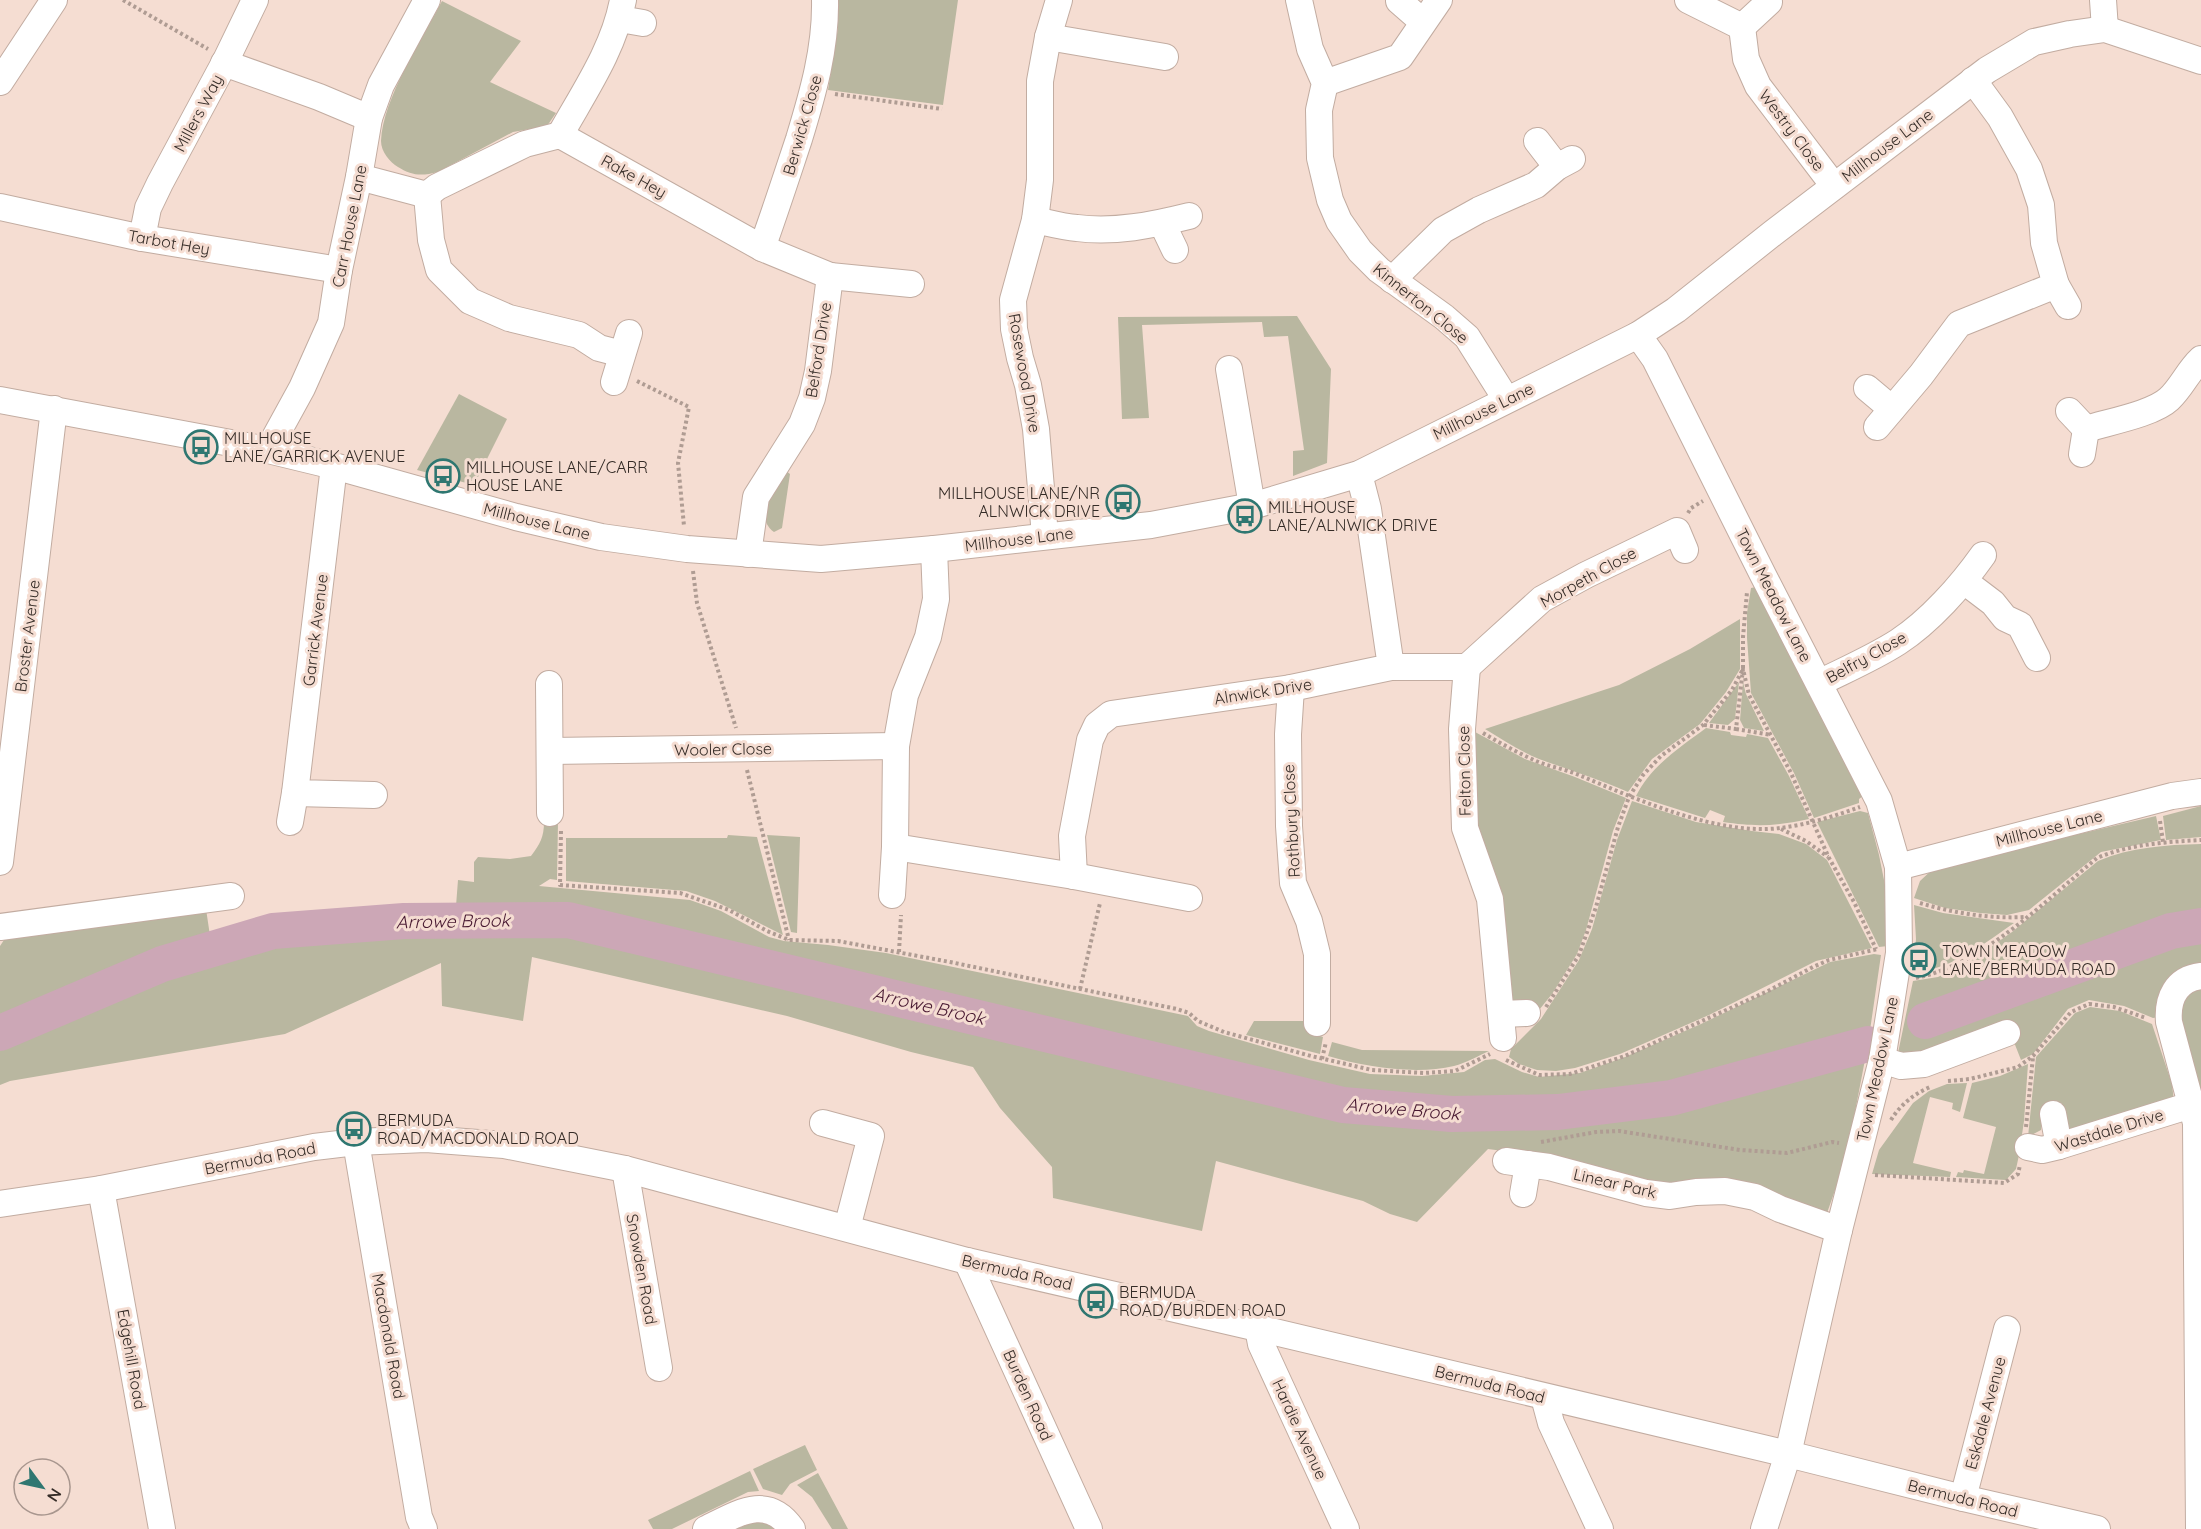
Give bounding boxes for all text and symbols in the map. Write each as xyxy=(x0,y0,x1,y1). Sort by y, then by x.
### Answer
street label: Millers Way xyxy=(169,71,227,155)
street label: Berwick Close xyxy=(778,73,826,177)
street label: Westry Close xyxy=(1755,85,1829,175)
street label: Millhouse Lane xyxy=(1837,104,1937,186)
street label: Rake Hey xyxy=(598,150,670,202)
street label: Carr House Lane xyxy=(327,163,371,289)
street label: Tarbot Hey xyxy=(127,225,211,259)
street label: Kinnerton Close xyxy=(1369,258,1473,348)
street label: Belford Drive xyxy=(801,301,835,399)
street label: Rosewood Drive xyxy=(1005,312,1045,434)
street label: Millhouse Lane xyxy=(1430,378,1536,444)
place label: MILLHOUSE LANE/GARRICK AVENUE xyxy=(224,428,405,466)
bus stop icon: MILLHOUSE LANE/GARRICK AVENUE xyxy=(183,429,219,465)
place label: MILLHOUSE LANE/CARR HOUSE LANE xyxy=(466,457,648,495)
bus stop icon: MILLHOUSE LANE/CARR HOUSE LANE xyxy=(425,458,461,494)
place label: MILLHOUSE LANE/NR ALNWICK DRIVE xyxy=(938,483,1100,521)
bus stop icon: MILLHOUSE LANE/NR ALNWICK DRIVE xyxy=(1105,484,1141,520)
place label: MILLHOUSE LANE/ALNWICK DRIVE xyxy=(1268,497,1438,535)
street label: Millhouse Lane xyxy=(482,498,592,544)
bus stop icon: MILLHOUSE LANE/ALNWICK DRIVE xyxy=(1227,498,1263,534)
street label: Millhouse Lane xyxy=(964,522,1074,556)
street label: Town Meadow Lane xyxy=(1732,525,1816,665)
street label: Morpeth Close xyxy=(1536,542,1640,612)
street label: Garrick Avenue xyxy=(298,573,332,687)
street label: Broster Avenue xyxy=(10,579,44,693)
street label: Belfry Close xyxy=(1822,627,1910,687)
street label: Alnwick Drive xyxy=(1213,673,1313,709)
street label: Felton Close xyxy=(1453,726,1475,816)
street label: Wooler Close xyxy=(674,738,772,760)
street label: Rothbury Close xyxy=(1278,764,1304,878)
street label: Millhouse Lane xyxy=(1994,805,2104,851)
water label: Arrowe Brook xyxy=(396,908,512,933)
place label: TOWN MEADOW LANE/BERMUDA ROAD xyxy=(1942,941,2116,979)
bus stop icon: TOWN MEADOW LANE/BERMUDA ROAD xyxy=(1901,942,1937,978)
water label: Arrowe Brook xyxy=(871,982,989,1030)
street label: Town Meadow Lane xyxy=(1852,995,1902,1143)
water label: Arrowe Brook xyxy=(1345,1093,1462,1126)
street label: Wastdale Drive xyxy=(2052,1104,2166,1156)
place label: BERMUDA ROAD/MACDONALD ROAD xyxy=(377,1110,579,1148)
bus stop icon: BERMUDA ROAD/MACDONALD ROAD xyxy=(336,1111,372,1147)
street label: Bermuda Road xyxy=(203,1137,317,1179)
street label: Linear Park xyxy=(1572,1164,1658,1202)
street label: Snowden Road xyxy=(622,1212,662,1326)
street label: Bermuda Road xyxy=(960,1250,1074,1294)
street label: Macdonald Road xyxy=(368,1272,410,1400)
place label: BERMUDA ROAD/BURDEN ROAD xyxy=(1119,1282,1286,1320)
bus stop icon: BERMUDA ROAD/BURDEN ROAD xyxy=(1078,1283,1114,1319)
street label: Edgehill Road xyxy=(113,1307,151,1411)
street label: Burden Road xyxy=(999,1346,1057,1444)
street label: Eskdale Avenue xyxy=(1960,1354,2010,1472)
street label: Bermuda Road xyxy=(1433,1361,1547,1407)
street label: Hardie Avenue xyxy=(1268,1376,1332,1482)
north arrow xyxy=(12,1457,72,1517)
street label: Bermuda Road xyxy=(1906,1475,2020,1521)
text: N xyxy=(43,1485,66,1506)

